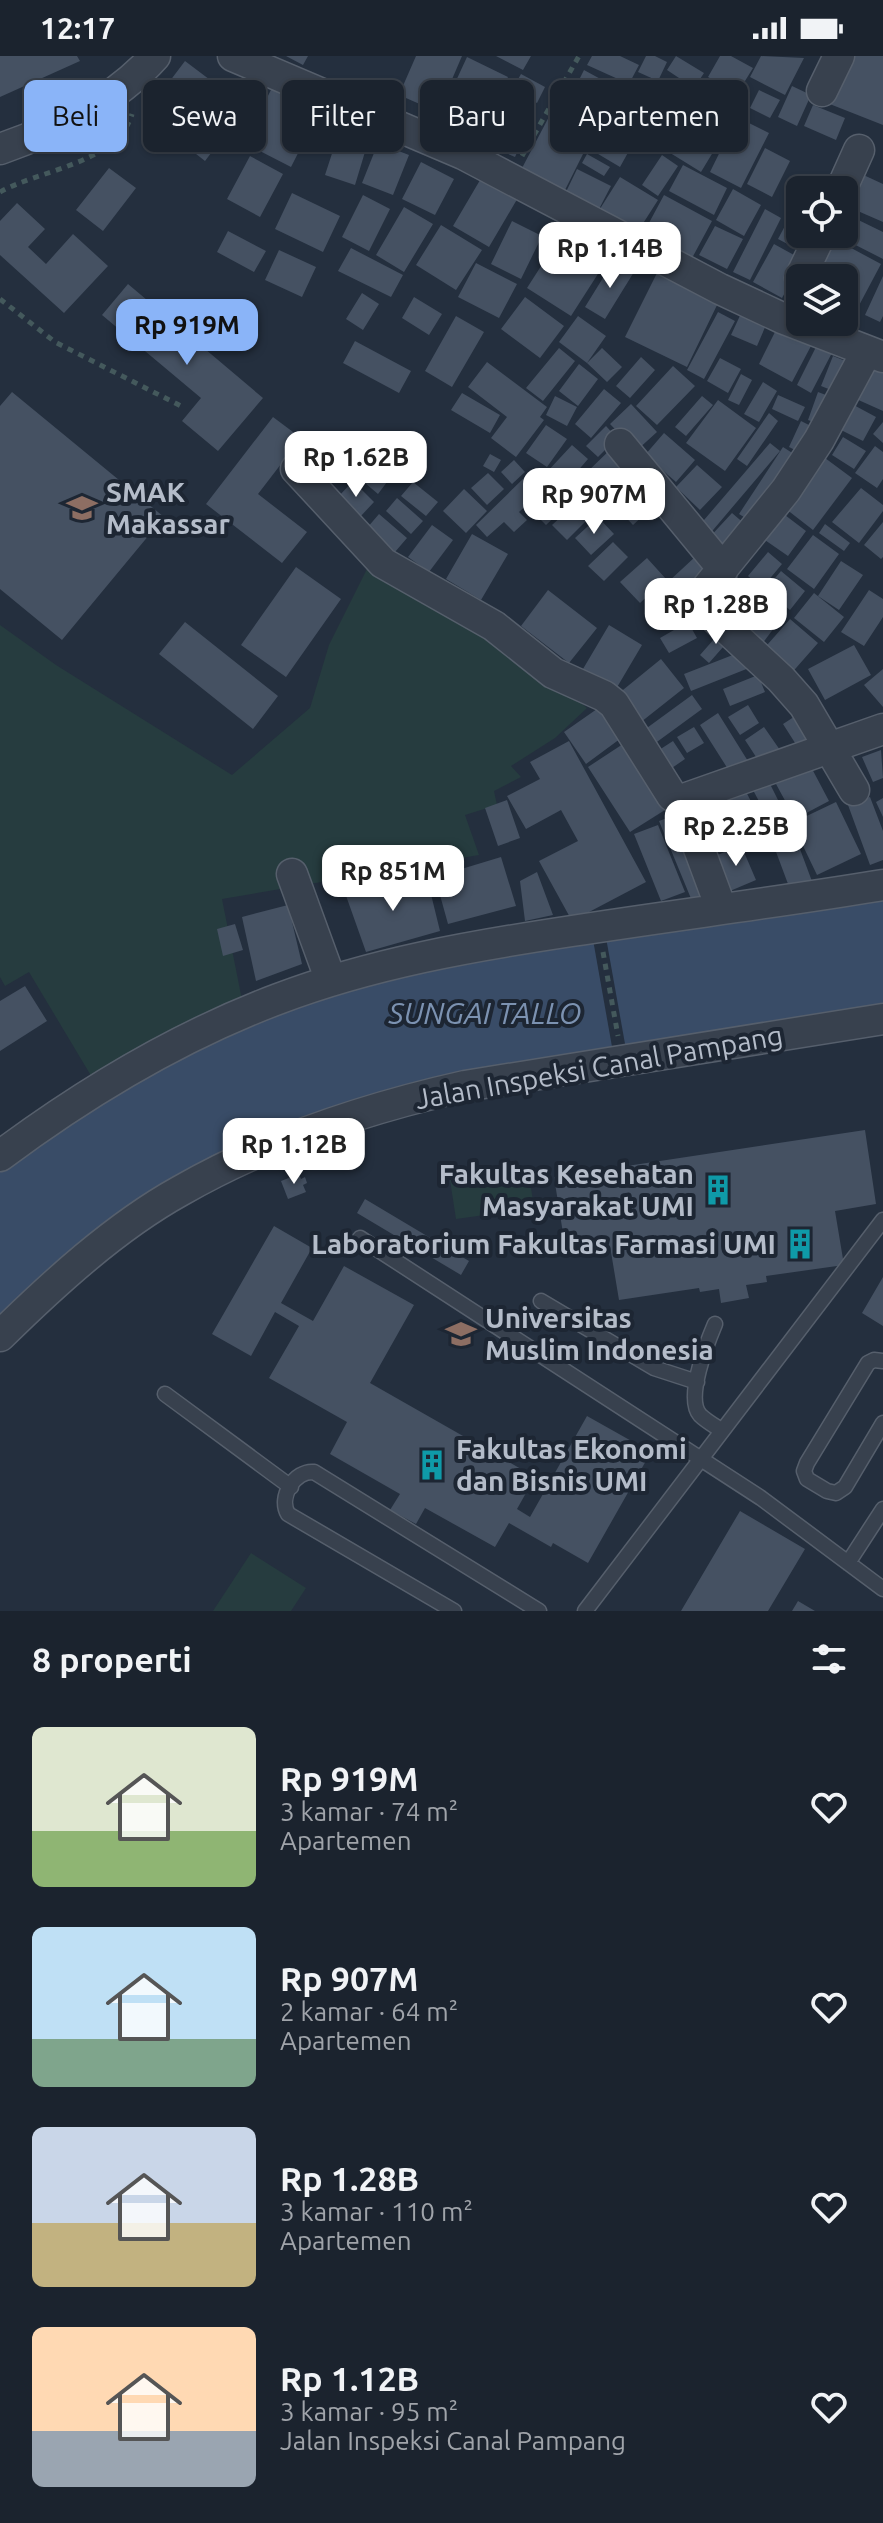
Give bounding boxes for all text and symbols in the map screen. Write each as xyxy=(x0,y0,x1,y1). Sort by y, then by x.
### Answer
text: 12:17 xyxy=(40,11,115,45)
chip: Beli xyxy=(24,80,127,152)
chip: Sewa xyxy=(143,80,266,152)
chip: Filter xyxy=(282,80,404,152)
chip: Baru xyxy=(420,80,534,152)
chip: Apartemen xyxy=(550,80,748,152)
map controls xyxy=(786,176,858,336)
button: locate xyxy=(786,176,858,248)
pin: Rp 1.14B xyxy=(527,222,693,290)
text: Rp 1.14B xyxy=(557,233,663,262)
button: layers xyxy=(786,264,858,336)
pin: Rp 919M xyxy=(113,299,261,367)
text: Rp 919M xyxy=(134,310,240,339)
pin: Rp 1.62B xyxy=(273,431,439,499)
text: Rp 1.62B xyxy=(303,442,409,471)
pin: Rp 907M xyxy=(520,468,668,536)
place label: SMAK Makassar xyxy=(106,476,230,539)
text: Rp 907M xyxy=(541,479,647,508)
school or university icon: SMAK Makassar xyxy=(65,491,99,525)
pin: Rp 1.28B xyxy=(633,578,799,646)
text: Rp 1.28B xyxy=(663,589,769,618)
pin: Rp 2.25B xyxy=(653,800,819,868)
text: Rp 2.25B xyxy=(683,811,789,840)
pin: Rp 851M xyxy=(319,845,467,913)
text: Rp 851M xyxy=(340,856,446,885)
water label: SUNGAI TALLO xyxy=(388,996,581,1030)
street label: Jalan Inspeksi Canal Pampang xyxy=(413,1019,785,1114)
pin: Rp 1.12B xyxy=(211,1118,377,1186)
text: Rp 1.12B xyxy=(241,1129,347,1158)
place label: Fakultas Kesehatan Masyarakat UMI xyxy=(439,1158,694,1221)
building icon: Fakultas Kesehatan Masyarakat UMI xyxy=(701,1173,735,1207)
building icon: Laboratorium Fakultas Farmasi UMI xyxy=(783,1227,817,1261)
place label: Laboratorium Fakultas Farmasi UMI xyxy=(311,1228,776,1259)
place label: Universitas Muslim Indonesia xyxy=(485,1302,714,1365)
school or university icon: Universitas Muslim Indonesia xyxy=(444,1317,478,1351)
place label: Fakultas Ekonomi dan Bisnis UMI xyxy=(456,1433,687,1496)
building icon: Fakultas Ekonomi dan Bisnis UMI xyxy=(415,1448,449,1482)
icon: filters xyxy=(807,1637,851,1681)
text: 8 properti xyxy=(32,1640,192,1678)
icon: home xyxy=(96,1759,192,1855)
text: Rp 919M xyxy=(280,1759,419,1797)
icon: heart xyxy=(807,1785,851,1829)
text: 3 kamar · 74 m² xyxy=(280,1797,458,1826)
text: Apartemen xyxy=(280,1826,411,1855)
icon: home xyxy=(96,1959,192,2055)
text: Rp 907M xyxy=(280,1959,419,1997)
icon: heart xyxy=(807,1985,851,2029)
text: 2 kamar · 64 m² xyxy=(280,1997,458,2026)
text: Apartemen xyxy=(280,2026,411,2055)
icon: home xyxy=(96,2159,192,2255)
text: Rp 1.28B xyxy=(280,2159,419,2197)
icon: heart xyxy=(807,2185,851,2229)
text: 3 kamar · 110 m² xyxy=(280,2197,473,2226)
text: Apartemen xyxy=(280,2226,411,2255)
icon: home xyxy=(96,2359,192,2455)
text: Rp 1.12B xyxy=(280,2359,419,2397)
icon: heart xyxy=(807,2385,851,2429)
text: 3 kamar · 95 m² xyxy=(280,2397,458,2426)
text: Jalan Inspeksi Canal Pampang xyxy=(280,2426,626,2455)

